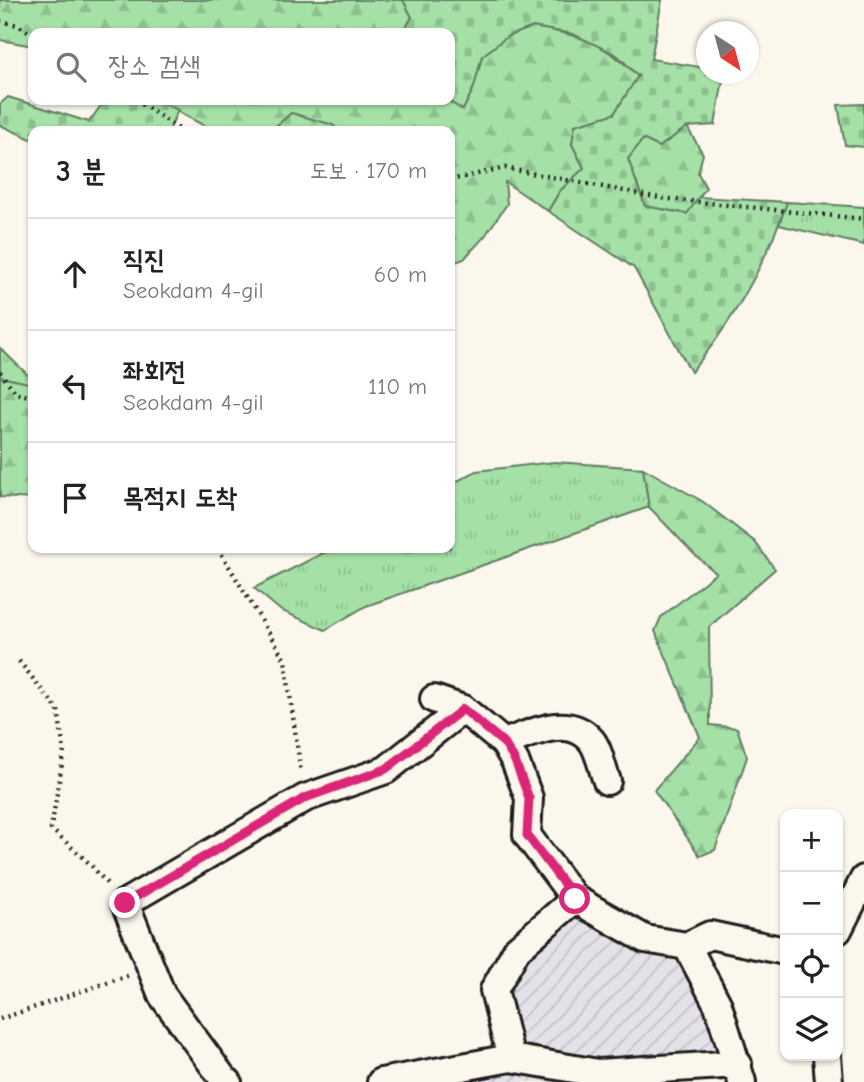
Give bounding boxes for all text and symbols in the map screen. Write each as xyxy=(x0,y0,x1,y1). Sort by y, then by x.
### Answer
north arrow xyxy=(696,21,759,84)
search box xyxy=(28,28,455,105)
icon: search xyxy=(52,48,90,86)
text: 장소 검색 xyxy=(108,51,200,81)
text: 3 분 xyxy=(56,154,106,189)
text: 도보 · 170 m xyxy=(310,157,427,184)
text: 직진 xyxy=(123,245,165,275)
icon: ahead xyxy=(56,255,94,293)
text: 60 m xyxy=(374,261,427,288)
text: Seokdam 4-gil xyxy=(123,277,264,304)
text: 좌회전 xyxy=(123,357,186,387)
icon: left xyxy=(56,367,94,405)
text: 110 m xyxy=(368,373,427,400)
text: Seokdam 4-gil xyxy=(123,389,264,416)
icon: arrive xyxy=(56,479,94,517)
text: 목적지 도착 xyxy=(123,483,237,513)
map controls xyxy=(780,809,843,1061)
button: + xyxy=(780,809,843,872)
button: − xyxy=(780,872,843,935)
route start xyxy=(559,883,590,914)
route end xyxy=(109,887,140,918)
button: locate xyxy=(780,935,843,998)
button: layers xyxy=(780,998,843,1061)

